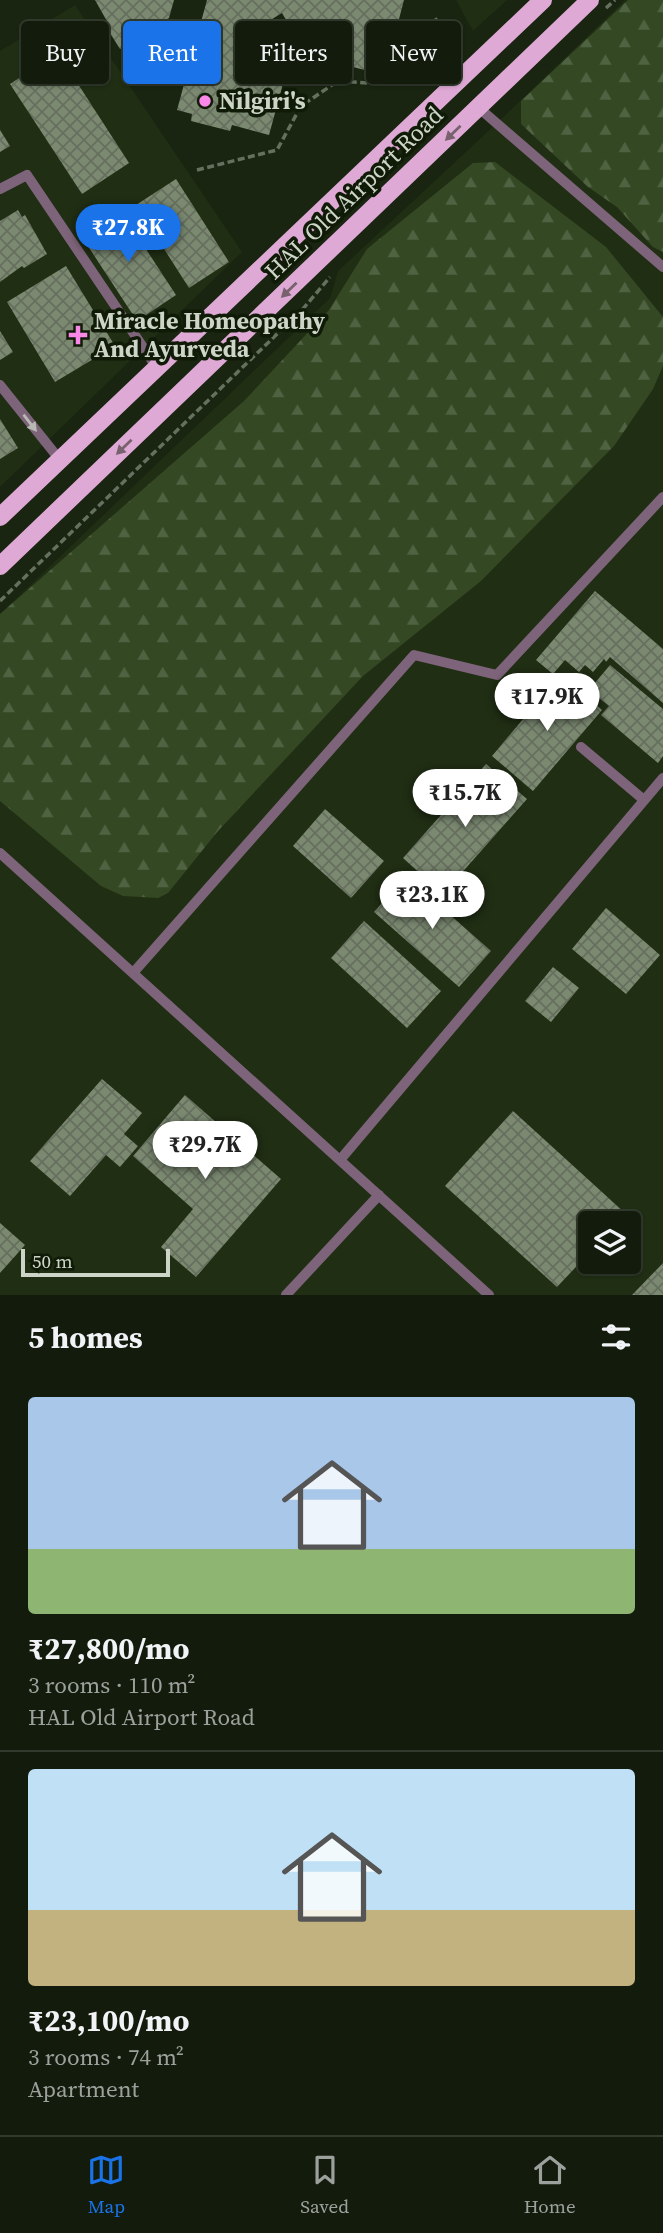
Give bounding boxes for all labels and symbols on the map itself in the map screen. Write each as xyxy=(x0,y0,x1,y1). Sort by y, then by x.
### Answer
place label: Nilgiri's xyxy=(219,84,306,117)
marker: Nilgiri's xyxy=(197,93,213,109)
street label: HAL Old Airport Road xyxy=(257,98,450,287)
one-way arrow xyxy=(445,124,462,140)
pin: ₹27.8K xyxy=(71,204,185,264)
one-way arrow xyxy=(280,282,297,298)
place label: Miracle Homeopathy And Ayurveda xyxy=(94,304,325,365)
marker: Miracle Homeopathy And Ayurveda xyxy=(68,325,88,345)
one-way arrow xyxy=(22,414,37,431)
one-way arrow xyxy=(116,439,133,455)
pin: ₹17.9K xyxy=(490,674,604,733)
pin: ₹15.7K xyxy=(408,770,522,829)
pin: ₹23.1K xyxy=(375,872,489,931)
pin: ₹29.7K xyxy=(148,1122,262,1181)
scale bar xyxy=(21,1246,170,1278)

